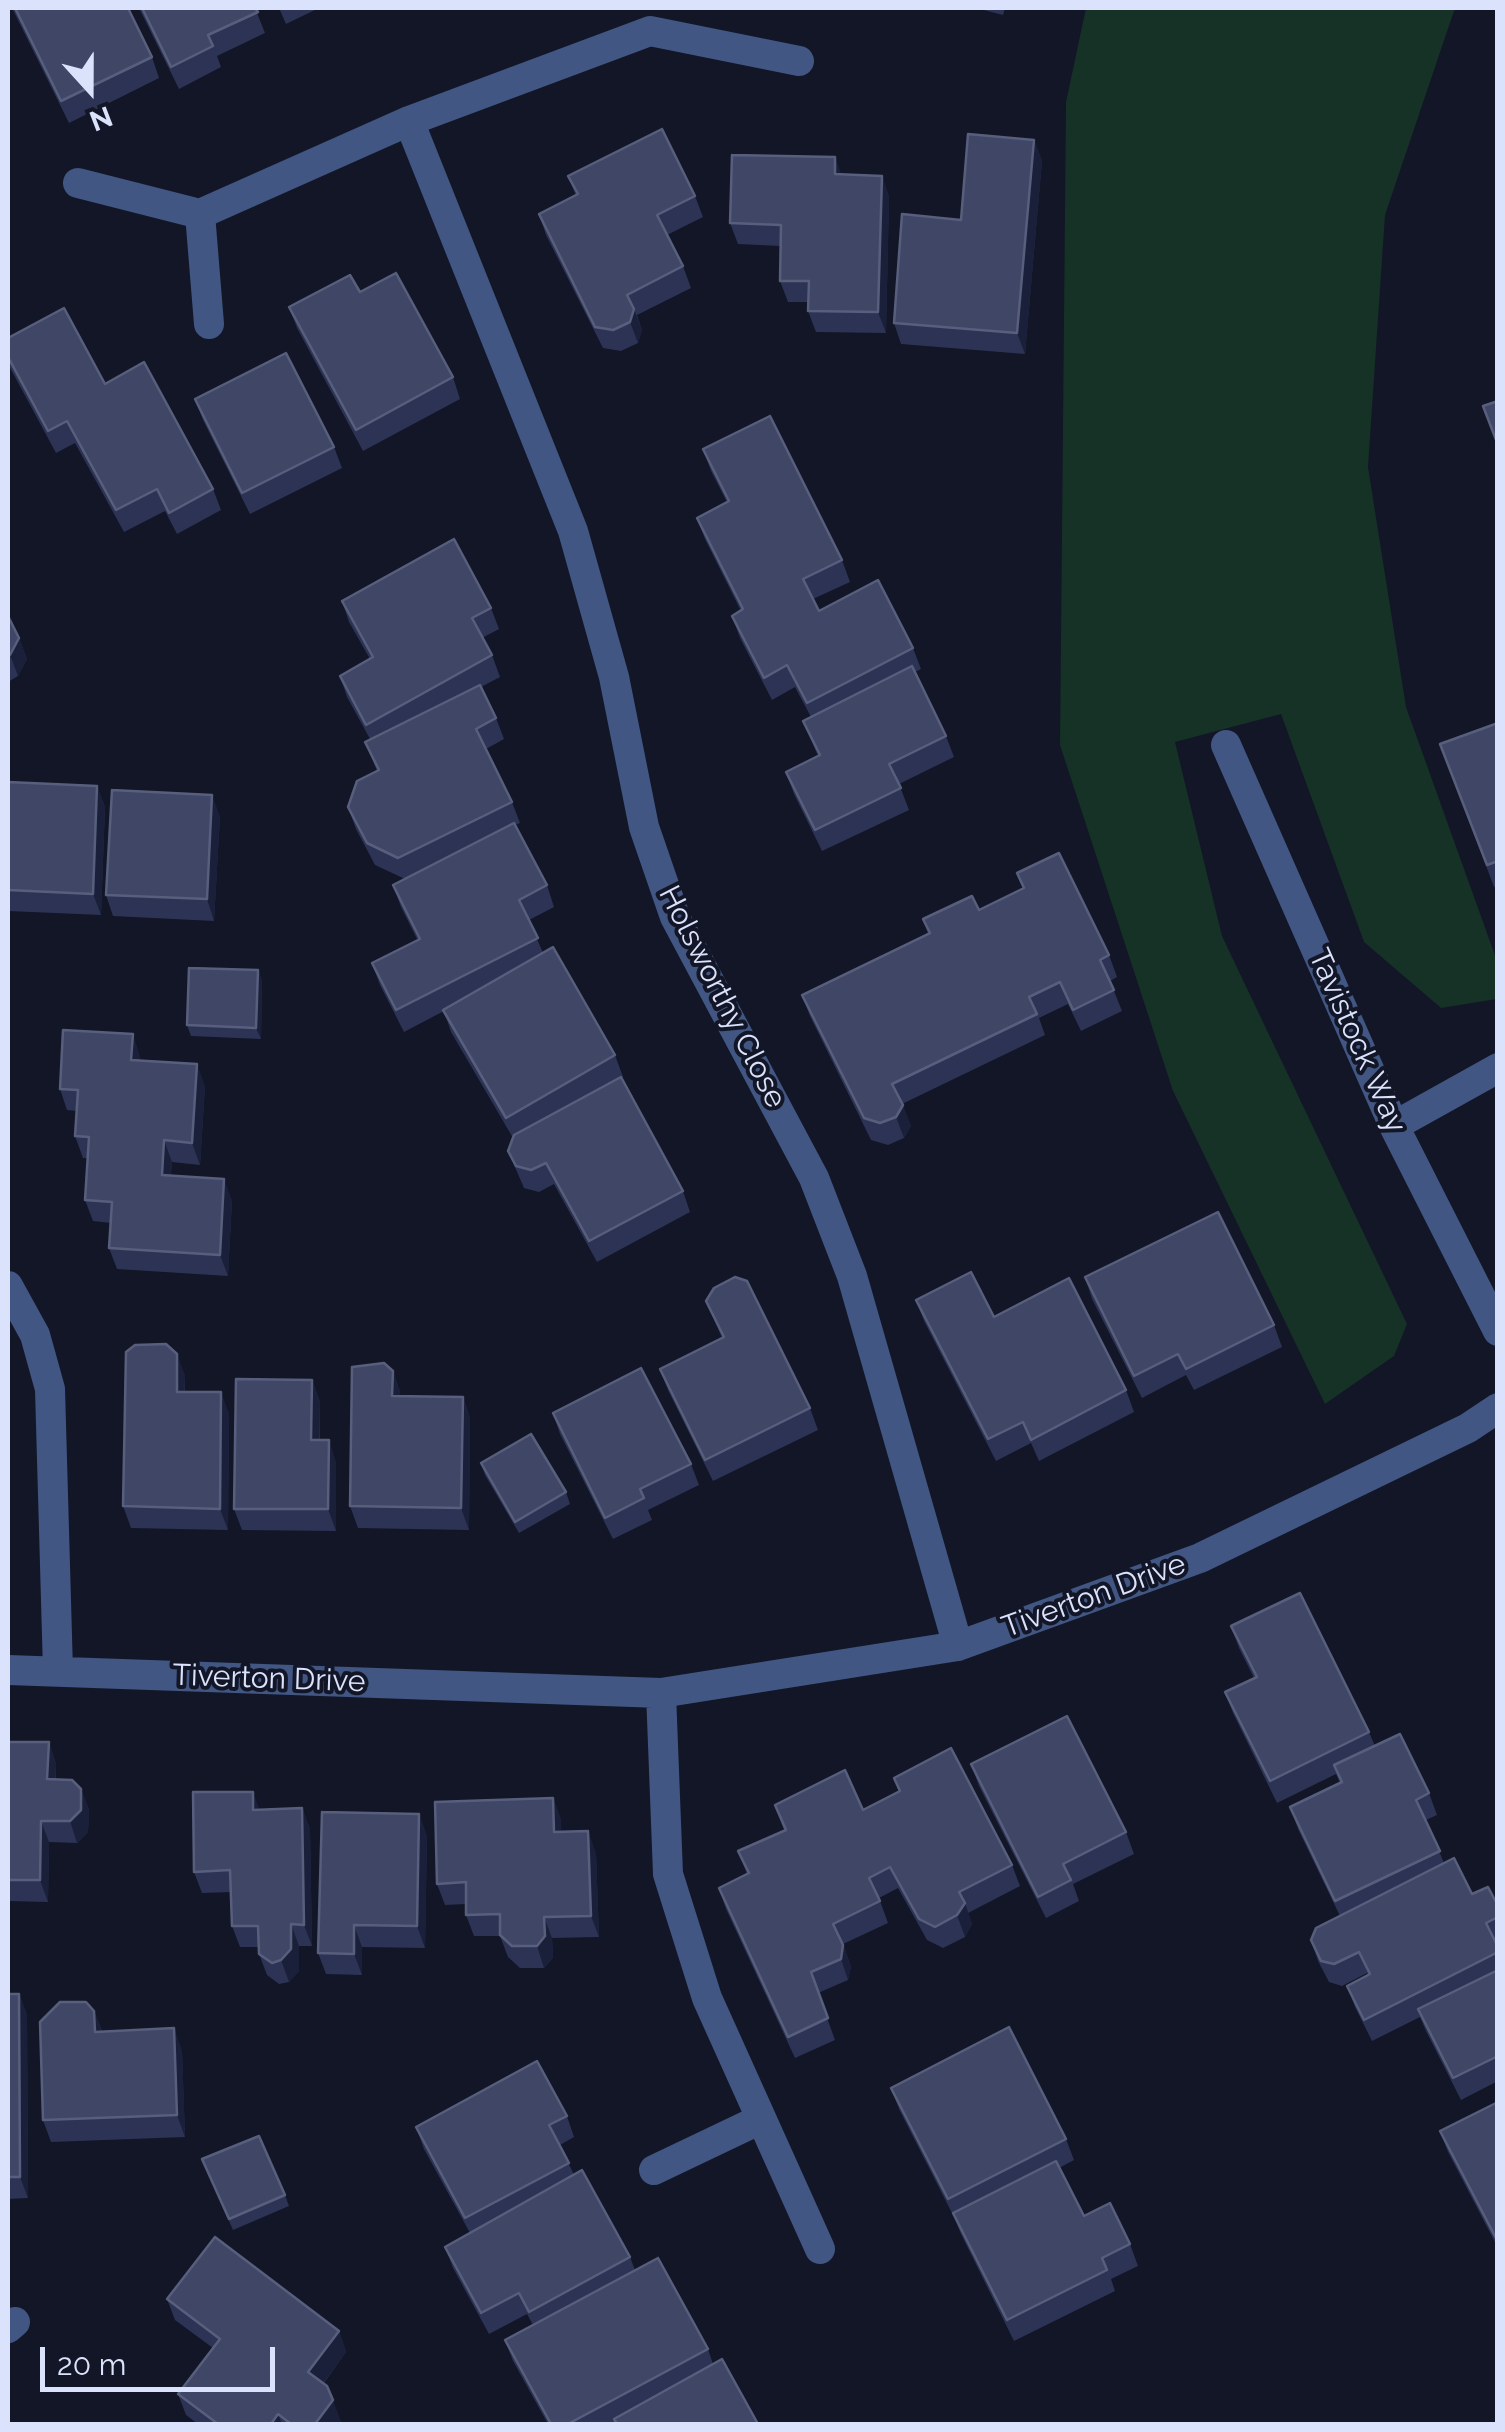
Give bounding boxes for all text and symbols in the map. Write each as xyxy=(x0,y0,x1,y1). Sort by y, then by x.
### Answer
north arrow xyxy=(40,40,140,140)
text: N xyxy=(85,99,117,138)
street label: Holsworthy Close xyxy=(651,880,793,1114)
street label: Tavistock Way xyxy=(1300,943,1414,1139)
street label: Tiverton Drive xyxy=(997,1546,1191,1646)
street label: Tiverton Drive xyxy=(172,1658,366,1700)
scale bar xyxy=(45,2327,280,2389)
text: 20 m xyxy=(57,2347,126,2382)

